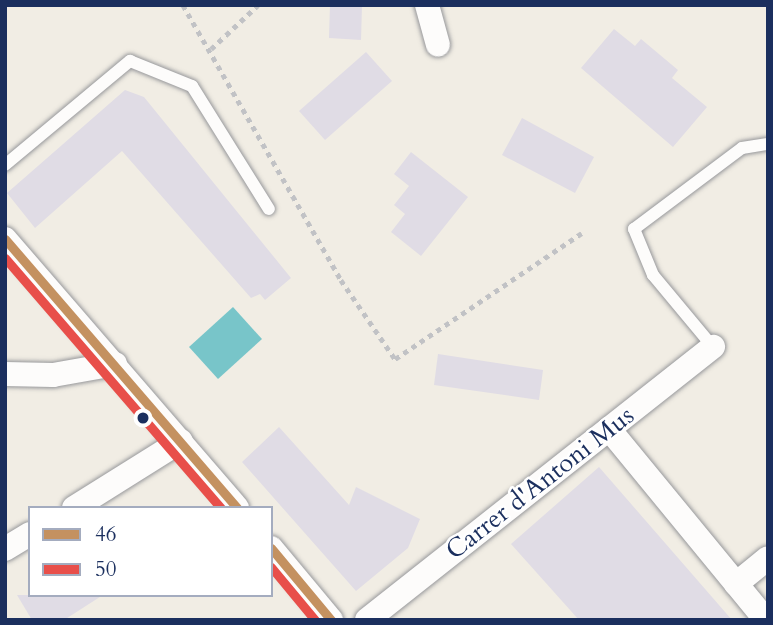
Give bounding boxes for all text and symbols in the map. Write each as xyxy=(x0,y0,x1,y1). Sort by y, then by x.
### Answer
street label: Carrer d'Antoni Mus xyxy=(440,400,640,566)
unlabelled marker xyxy=(136,411,150,425)
legend xyxy=(28,506,273,597)
text: 46 xyxy=(95,520,117,549)
text: 50 xyxy=(95,555,117,584)

